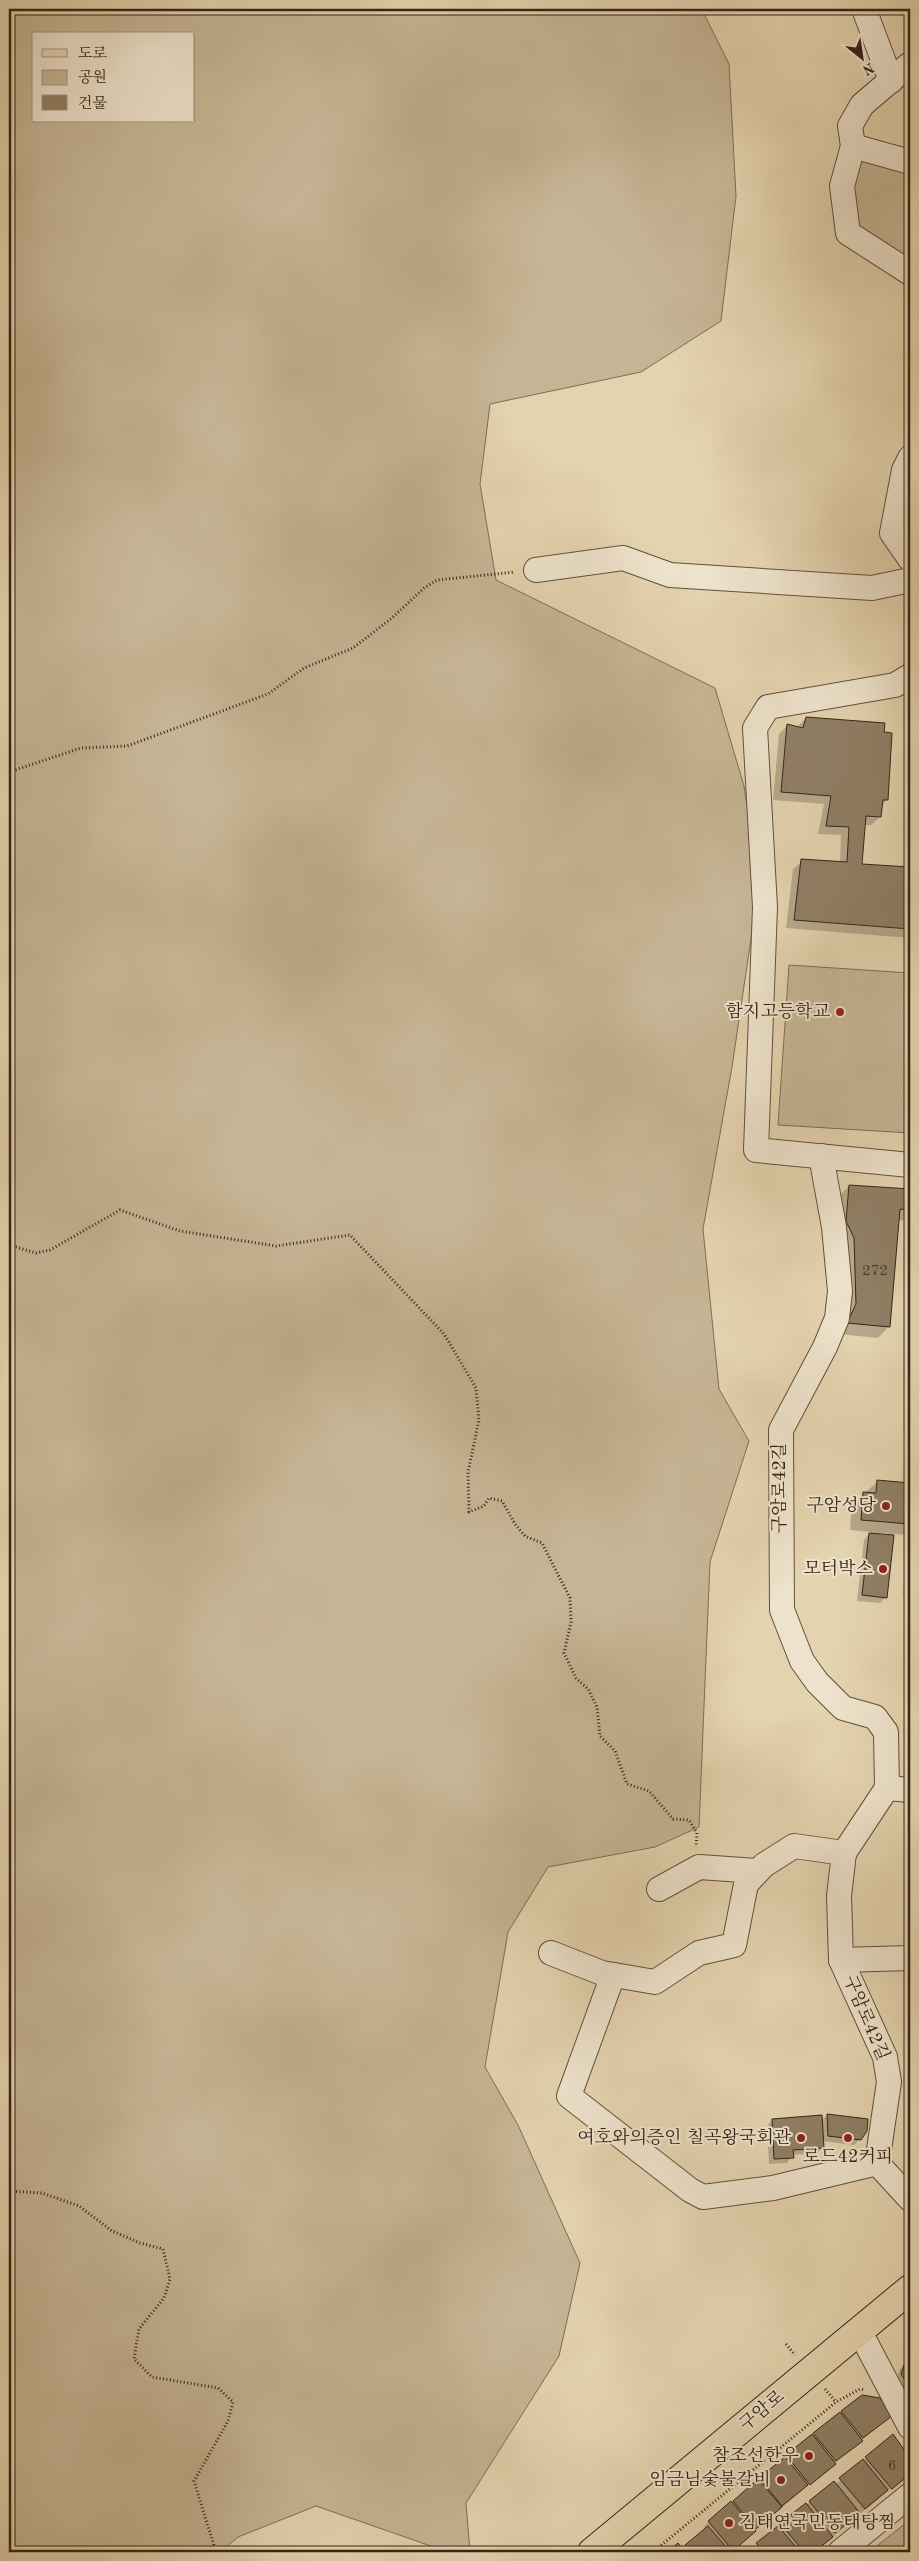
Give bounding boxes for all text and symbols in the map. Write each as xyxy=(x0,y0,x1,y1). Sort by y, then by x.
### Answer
legend xyxy=(32,32,195,122)
north arrow xyxy=(836,32,886,82)
text: 도로 xyxy=(78,46,107,62)
text: N xyxy=(860,60,876,77)
text: 공원 xyxy=(78,69,107,86)
text: 건물 xyxy=(78,95,107,112)
place label: 함지고등학교 xyxy=(726,1002,831,1021)
marker: 함지고등학교 xyxy=(834,1006,846,1018)
house number: 272 xyxy=(862,1264,888,1279)
street label: 구암로42길 xyxy=(770,1443,789,1533)
place label: 구암성당 xyxy=(806,1496,877,1515)
marker: 구암성당 xyxy=(880,1500,892,1512)
place label: 모터박스 xyxy=(803,1559,874,1578)
marker: 모터박스 xyxy=(877,1563,889,1575)
street label: 구암로42길 xyxy=(840,1972,893,2063)
place label: 여호와의증인 칠곡왕국회관 xyxy=(577,2127,792,2147)
marker: 여호와의증인 칠곡왕국회관 xyxy=(795,2132,807,2144)
marker: 로드42커피 xyxy=(842,2132,854,2144)
place label: 로드42커피 xyxy=(803,2147,893,2166)
street label: 구암로 xyxy=(736,2387,788,2435)
place label: 참조선한우 xyxy=(712,2446,799,2465)
marker: 참조선한우 xyxy=(803,2450,815,2462)
house number: 6 xyxy=(888,2459,896,2474)
place label: 임금님숯불갈비 xyxy=(649,2469,771,2489)
marker: 임금님숯불갈비 xyxy=(775,2474,787,2486)
place label: 김태연국민동태탕찜 xyxy=(739,2513,896,2532)
marker: 김태연국민동태탕찜 xyxy=(723,2517,735,2529)

